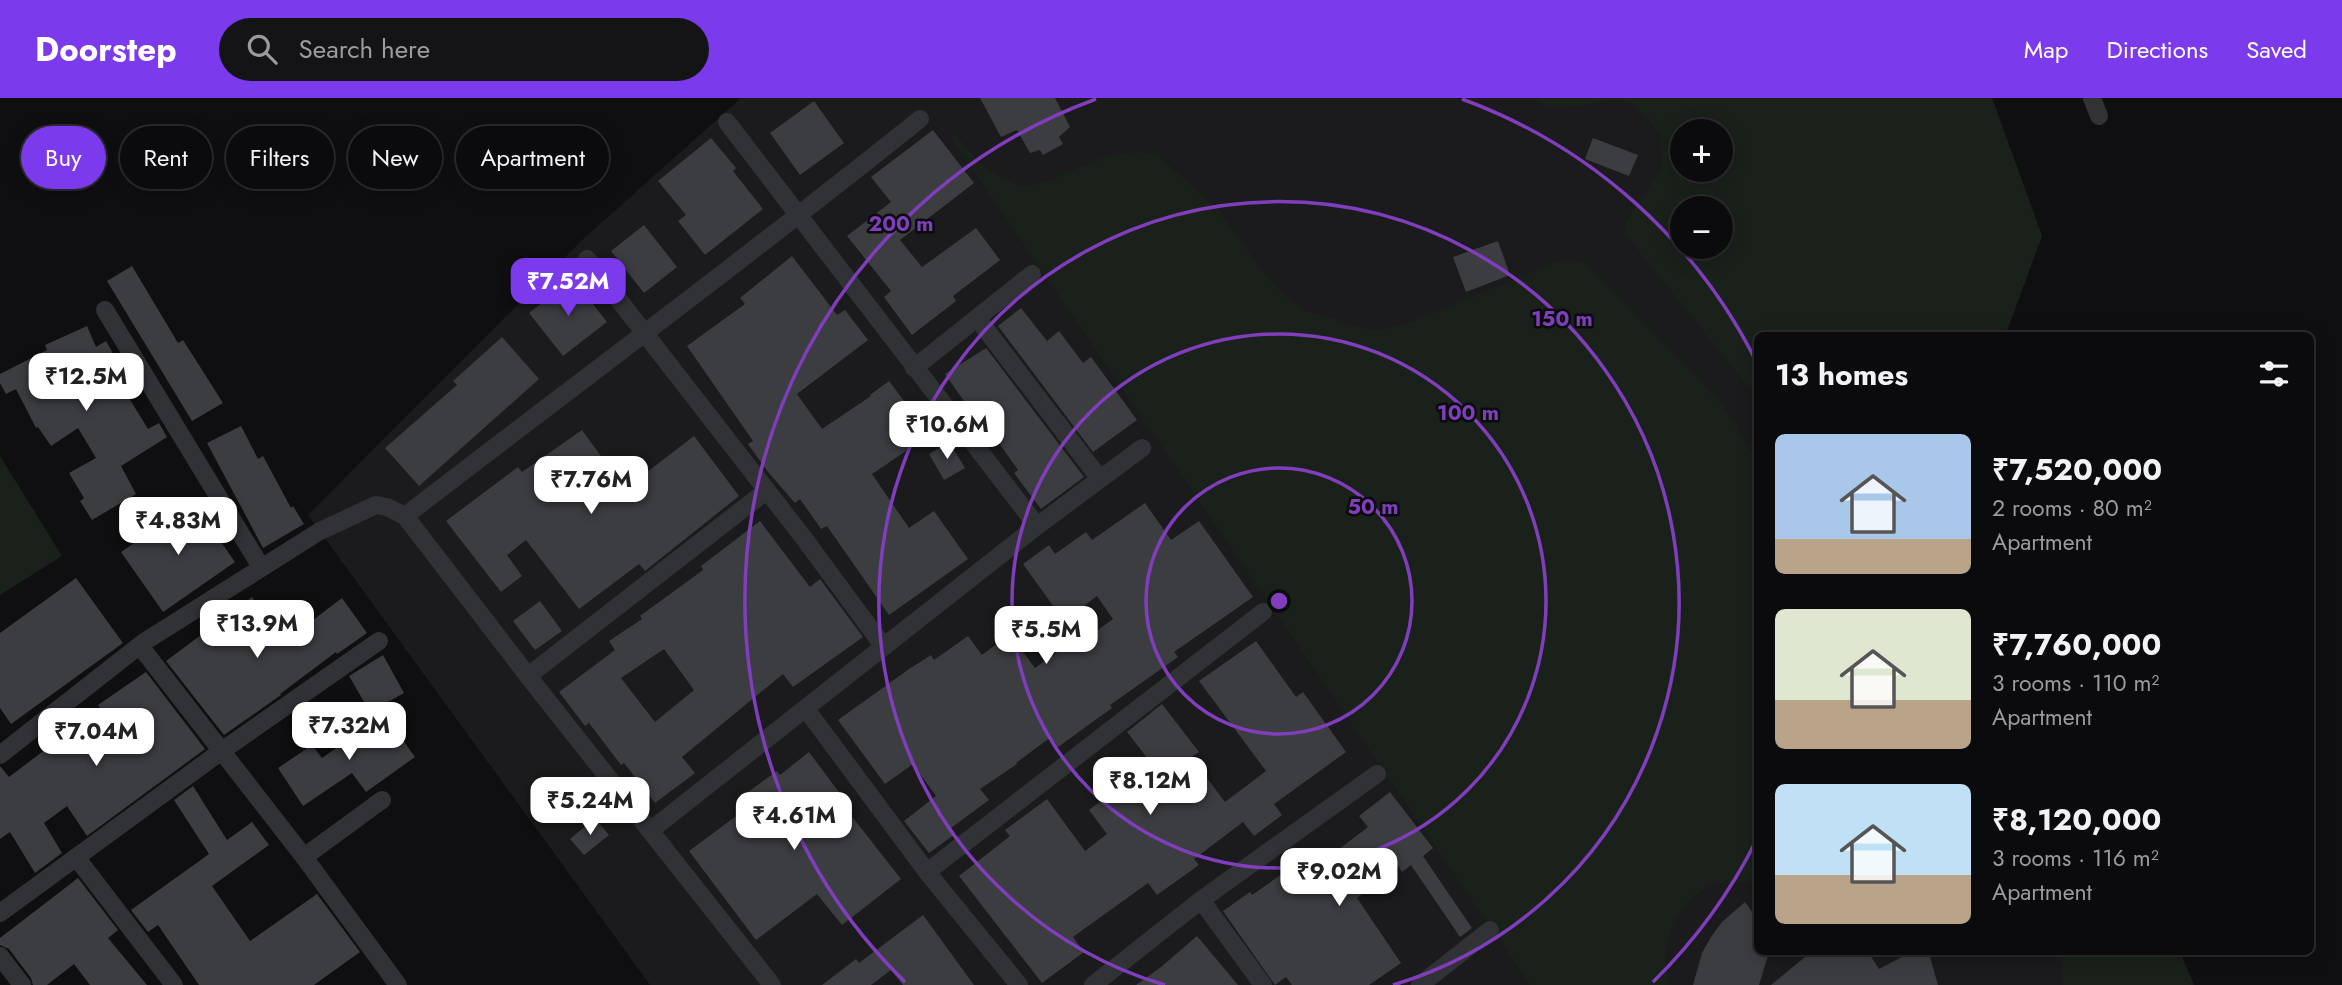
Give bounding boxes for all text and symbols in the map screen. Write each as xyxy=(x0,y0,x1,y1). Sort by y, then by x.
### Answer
search box xyxy=(219,18,709,81)
text: Doorstep xyxy=(35,26,177,73)
icon: search xyxy=(243,30,281,68)
text: Search here xyxy=(299,30,430,68)
text: Map xyxy=(2024,32,2069,67)
text: Directions xyxy=(2107,32,2208,67)
text: Saved xyxy=(2246,32,2307,67)
map controls xyxy=(1670,119,1733,259)
button: + xyxy=(1670,119,1733,182)
chip: Buy xyxy=(21,126,106,189)
chip: Rent xyxy=(120,126,212,189)
chip: Filters xyxy=(226,126,334,189)
chip: New xyxy=(348,126,442,189)
chip: Apartment xyxy=(456,126,609,189)
button: − xyxy=(1670,196,1733,259)
text: 200 m xyxy=(868,209,934,239)
pin: ₹7.52M xyxy=(511,258,625,318)
text: ₹7.52M xyxy=(527,264,609,298)
text: 150 m xyxy=(1531,304,1593,334)
text: 13 homes xyxy=(1775,353,1908,396)
pin: ₹12.5M xyxy=(29,354,143,413)
icon: filters xyxy=(2255,355,2293,393)
text: ₹12.5M xyxy=(45,359,127,393)
text: 100 m xyxy=(1437,398,1499,428)
pin: ₹10.6M xyxy=(890,402,1004,461)
text: ₹10.6M xyxy=(905,407,989,441)
text: ₹7,520,000 xyxy=(1992,448,2162,491)
pin: ₹7.76M xyxy=(534,456,648,516)
text: ₹7.76M xyxy=(550,462,632,496)
icon: home xyxy=(1831,462,1915,546)
text: 2 rooms · 80 m² xyxy=(1992,491,2152,525)
text: 50 m xyxy=(1348,492,1398,522)
pin: ₹4.83M xyxy=(121,498,235,557)
text: ₹4.83M xyxy=(135,503,221,537)
text: Apartment xyxy=(1992,525,2092,559)
centre of rings xyxy=(1267,589,1291,613)
pin: ₹13.9M xyxy=(200,601,314,660)
text: ₹13.9M xyxy=(216,606,298,640)
pin: ₹5.5M xyxy=(997,606,1095,666)
text: ₹5.5M xyxy=(1011,612,1081,646)
text: ₹7,760,000 xyxy=(1992,623,2161,666)
icon: home xyxy=(1831,637,1915,721)
text: 3 rooms · 110 m² xyxy=(1992,666,2159,700)
text: Apartment xyxy=(1992,700,2092,734)
pin: ₹7.32M xyxy=(292,702,406,762)
pin: ₹7.04M xyxy=(39,708,153,768)
text: ₹7.32M xyxy=(308,708,390,742)
text: ₹7.04M xyxy=(54,714,138,748)
pin: ₹8.12M xyxy=(1093,758,1207,817)
text: ₹8.12M xyxy=(1109,763,1191,797)
pin: ₹5.24M xyxy=(533,778,647,837)
text: ₹5.24M xyxy=(546,783,634,817)
pin: ₹4.61M xyxy=(737,792,851,852)
text: ₹4.61M xyxy=(752,798,836,832)
text: ₹8,120,000 xyxy=(1992,798,2161,841)
icon: home xyxy=(1831,812,1915,896)
text: 3 rooms · 116 m² xyxy=(1992,841,2159,875)
pin: ₹9.02M xyxy=(1282,848,1396,908)
text: ₹9.02M xyxy=(1296,854,1382,888)
text: Apartment xyxy=(1992,875,2092,909)

